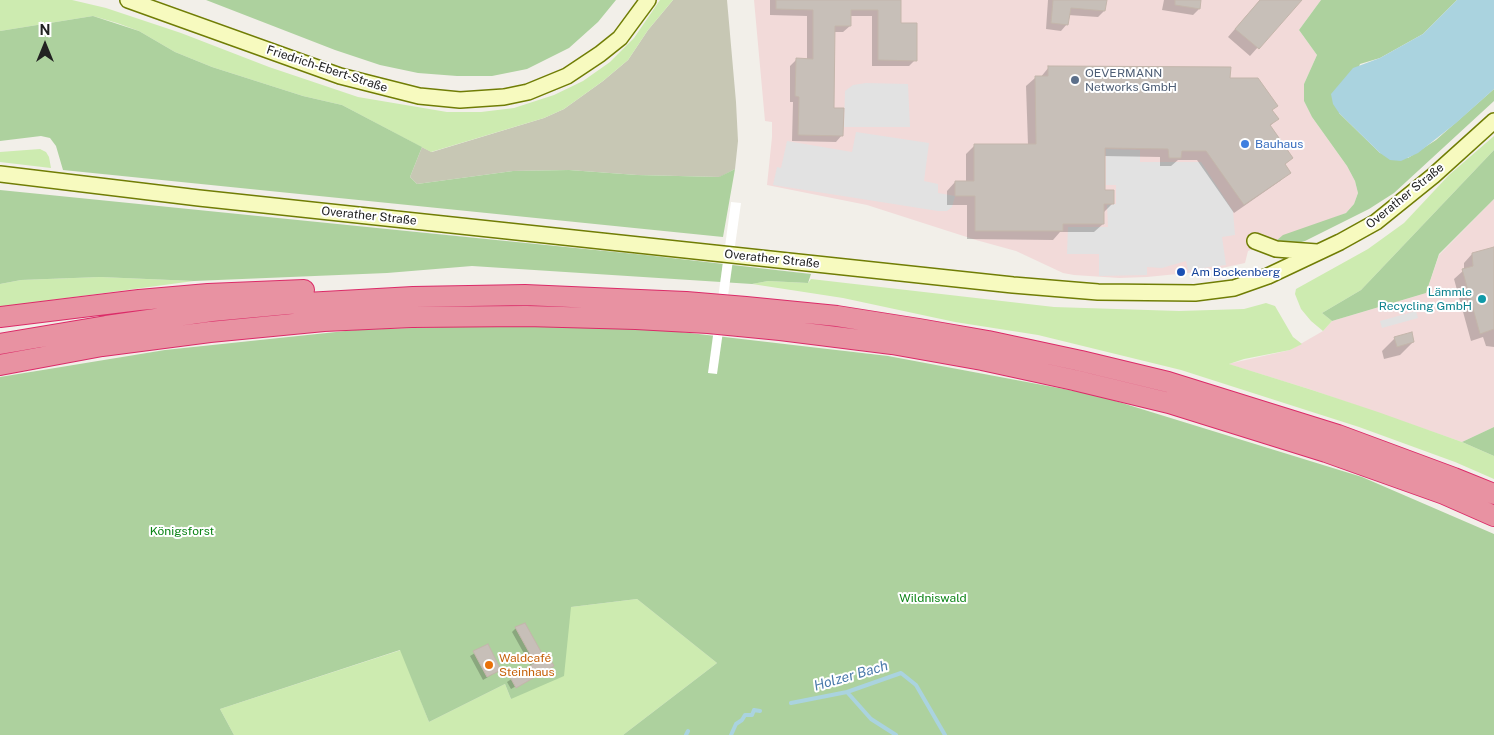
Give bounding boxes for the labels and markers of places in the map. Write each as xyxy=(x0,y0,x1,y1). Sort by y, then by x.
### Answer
place label: OEVERMANN Networks GmbH xyxy=(1085,66,1177,94)
marker: OEVERMANN Networks GmbH xyxy=(1069,74,1081,86)
place label: Bauhaus xyxy=(1255,137,1303,151)
marker: Bauhaus xyxy=(1239,138,1251,150)
place label: Am Bockenberg xyxy=(1191,265,1280,279)
marker: Am Bockenberg xyxy=(1175,266,1187,278)
place label: Lämmle Recycling GmbH xyxy=(1379,285,1472,313)
marker: Lämmle Recycling GmbH xyxy=(1476,293,1488,305)
place label: Waldcafé Steinhaus xyxy=(499,651,555,679)
marker: Waldcafé Steinhaus xyxy=(483,659,495,671)

